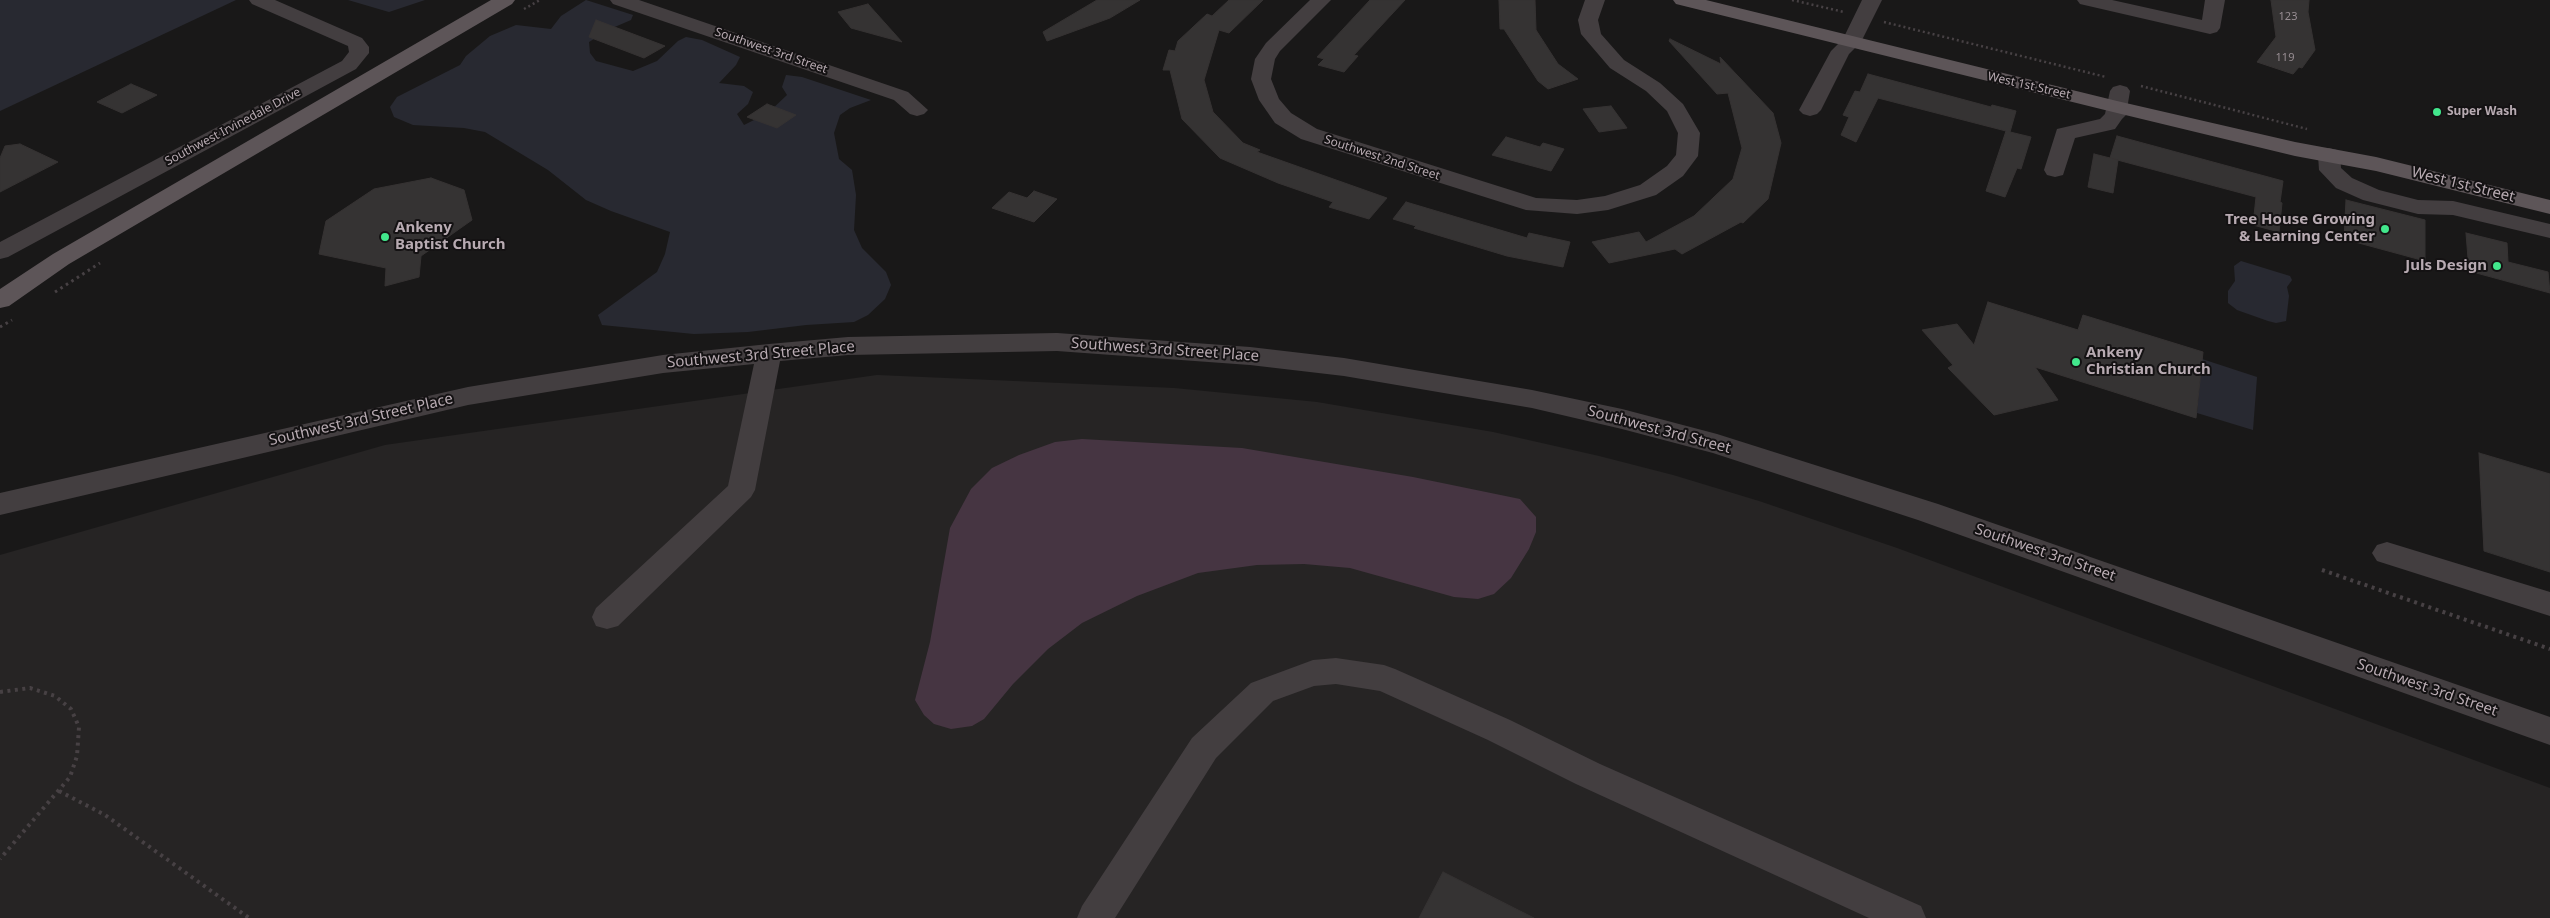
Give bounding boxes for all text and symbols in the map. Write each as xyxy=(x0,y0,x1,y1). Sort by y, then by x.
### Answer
house number: 123 xyxy=(2279,10,2297,24)
street label: Southwest 3rd Street xyxy=(713,25,829,77)
house number: 119 xyxy=(2276,51,2294,65)
street label: West 1st Street xyxy=(1986,69,2072,103)
street label: Southwest Irvinedale Drive xyxy=(163,85,303,169)
place label: Super Wash xyxy=(2447,105,2517,119)
marker: Super Wash xyxy=(2431,106,2443,118)
street label: Southwest 2nd Street xyxy=(1322,133,1442,183)
street label: West 1st Street xyxy=(2410,163,2516,207)
place label: Tree House Growing & Learning Center xyxy=(2225,211,2375,246)
place label: Ankeny Baptist Church xyxy=(395,219,505,254)
marker: Tree House Growing & Learning Center xyxy=(2379,223,2391,235)
marker: Ankeny Baptist Church xyxy=(379,231,391,243)
place label: Juls Design xyxy=(2405,257,2487,275)
marker: Juls Design xyxy=(2491,260,2503,272)
street label: Southwest 3rd Street Place xyxy=(1070,334,1260,366)
street label: Southwest 3rd Street Place xyxy=(666,338,856,372)
place label: Ankeny Christian Church xyxy=(2086,344,2211,379)
marker: Ankeny Christian Church xyxy=(2070,356,2082,368)
street label: Southwest 3rd Street Place xyxy=(267,390,455,450)
street label: Southwest 3rd Street xyxy=(1585,402,1733,458)
street label: Southwest 3rd Street xyxy=(1972,520,2118,586)
street label: Southwest 3rd Street xyxy=(2354,655,2500,721)

